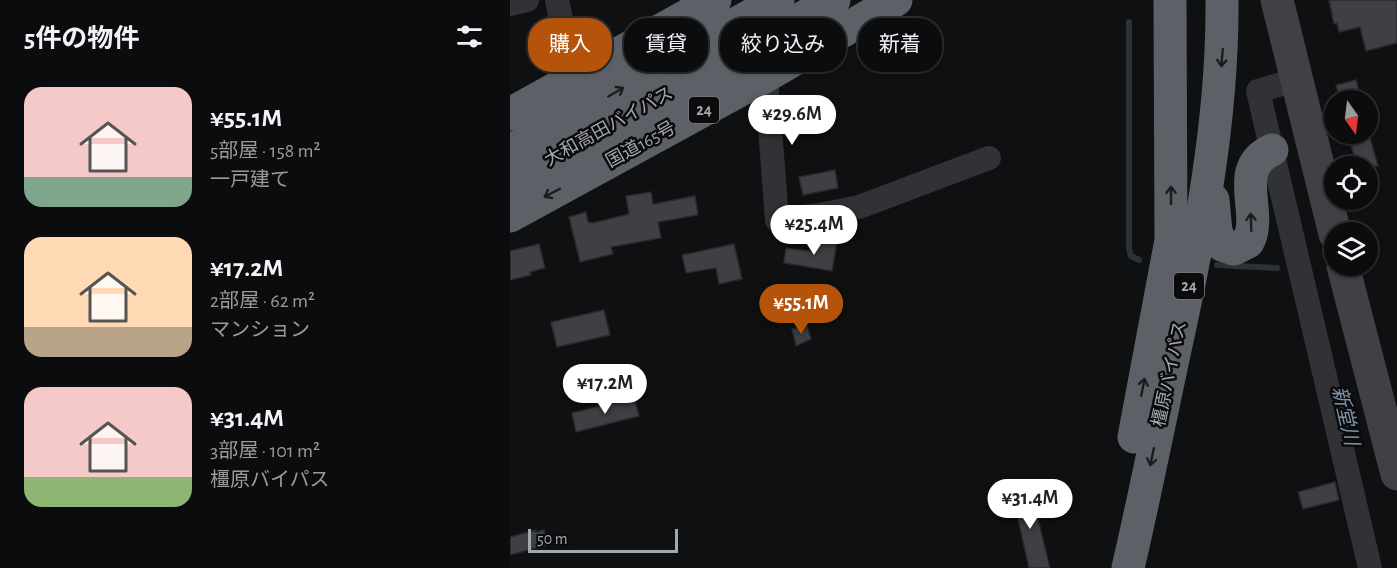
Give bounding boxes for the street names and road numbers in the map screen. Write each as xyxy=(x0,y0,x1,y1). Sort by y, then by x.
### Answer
street label: 大和高田バイパス xyxy=(541,83,676,170)
road number: 24 xyxy=(689,97,719,123)
street label: 国道165号 xyxy=(602,117,679,171)
road number: 24 xyxy=(1174,273,1204,299)
street label: 橿原バイパス xyxy=(1149,319,1190,429)

